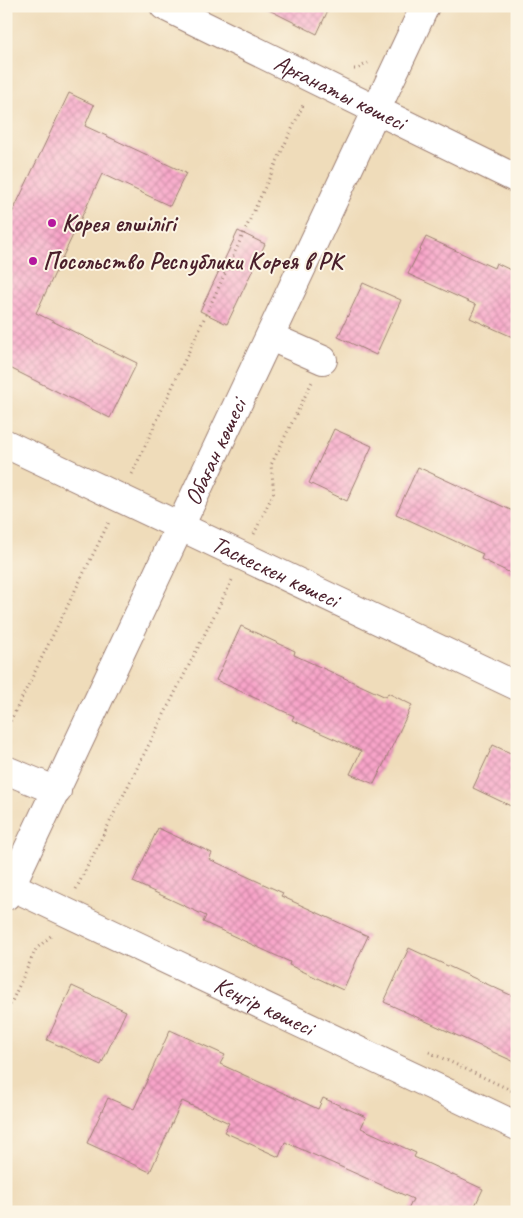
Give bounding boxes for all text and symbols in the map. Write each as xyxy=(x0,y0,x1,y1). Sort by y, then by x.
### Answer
street label: Арғанаты көшесі xyxy=(269,47,413,138)
place label: Корея елшілігі xyxy=(62,208,179,238)
marker: Корея елшілігі xyxy=(46,217,58,229)
place label: Посольство Республики Корея в РК xyxy=(43,246,346,276)
marker: Посольство Республики Корея в РК xyxy=(27,255,39,267)
street label: Обаған көшесі xyxy=(177,391,254,510)
street label: Таскескен көшесі xyxy=(207,529,346,616)
street label: Кеңгір көшесі xyxy=(209,970,321,1043)

